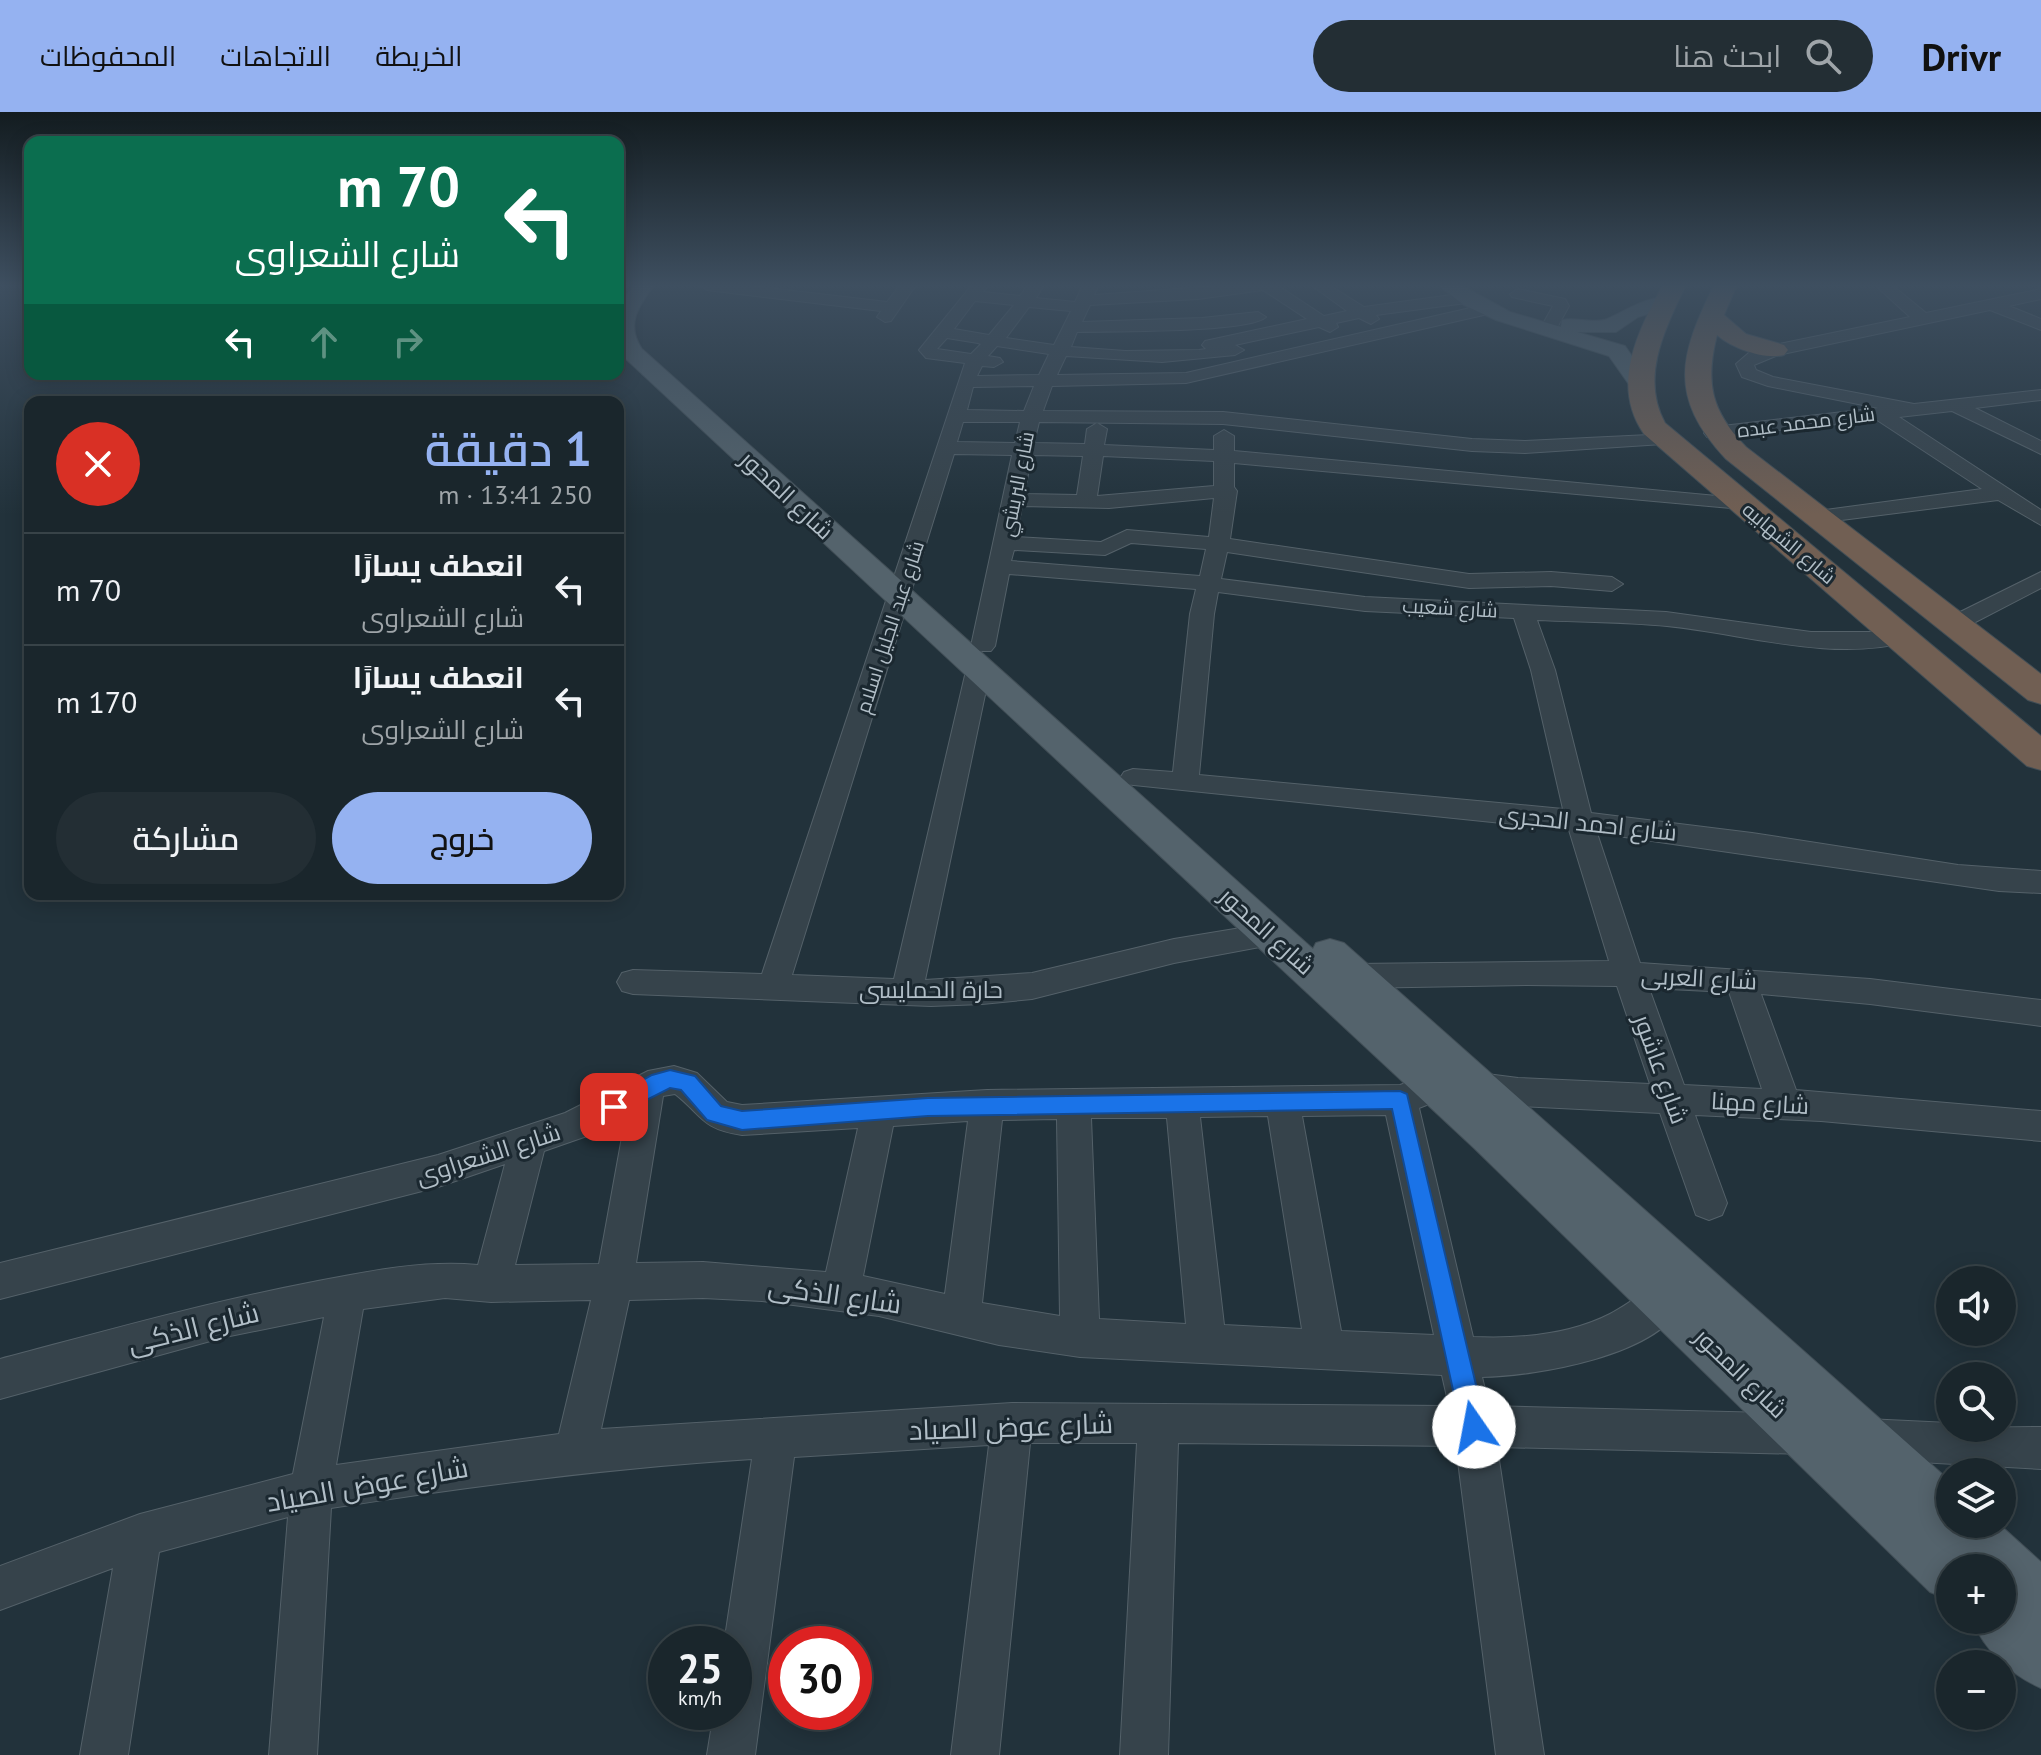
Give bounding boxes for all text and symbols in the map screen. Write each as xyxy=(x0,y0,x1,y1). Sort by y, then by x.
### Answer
search box xyxy=(1313,20,1873,92)
text: Drivr xyxy=(1921,32,2001,81)
icon: search xyxy=(1801,34,1845,78)
text: ابحث هنا xyxy=(1673,36,1781,75)
text: المحفوظات xyxy=(40,37,176,74)
text: الاتجاهات xyxy=(220,37,331,74)
text: الخريطة xyxy=(375,37,463,74)
text: 70 m xyxy=(337,150,460,222)
icon: left xyxy=(488,168,592,272)
text: شارع الشعراوى xyxy=(235,230,460,277)
icon: left xyxy=(218,320,262,364)
icon: ahead xyxy=(302,320,346,364)
icon: right xyxy=(386,320,430,364)
street label: شارع محمد عبده xyxy=(1736,401,1877,444)
text: 1 دقيقة xyxy=(425,417,592,479)
button: close xyxy=(56,422,140,506)
street label: شارع البريشي xyxy=(994,429,1042,539)
street label: شارع المحور xyxy=(732,442,840,547)
text: 250 m · 13:41 xyxy=(438,478,592,511)
street label: شارع الشهابيه xyxy=(1736,496,1841,590)
street label: شارع عبد الجليل اسلام xyxy=(850,537,931,717)
text: انعطف يسارًا xyxy=(353,545,524,584)
icon: left xyxy=(548,567,592,611)
text: 70 m xyxy=(56,570,121,609)
street label: شارع شعيب xyxy=(1402,593,1498,624)
text: شارع الشعراوى xyxy=(361,601,524,634)
text: انعطف يسارًا xyxy=(353,657,524,696)
icon: left xyxy=(548,679,592,723)
text: 170 m xyxy=(56,682,137,721)
text: شارع الشعراوى xyxy=(361,713,524,746)
button: مشاركة xyxy=(56,792,316,884)
button: خروج xyxy=(332,792,592,884)
street label: شارع احمد الحجرى xyxy=(1497,798,1679,849)
street label: شارع المحور xyxy=(1211,879,1321,982)
street label: شارع العربى xyxy=(1640,959,1758,998)
street label: حارة الحمايسى xyxy=(859,974,1003,1005)
street label: شارع عاشور xyxy=(1625,1008,1695,1128)
pin xyxy=(580,1073,648,1141)
icon: arrive xyxy=(592,1085,636,1129)
street label: شارع مهنا xyxy=(1710,1085,1810,1122)
street label: شارع الشعراوى xyxy=(412,1116,564,1193)
street label: شارع الذكى xyxy=(766,1266,904,1323)
map controls xyxy=(1936,1266,2016,1730)
button: sound xyxy=(1936,1266,2016,1346)
street label: شارع الذكى xyxy=(123,1293,263,1362)
street label: شارع المحور xyxy=(1686,1320,1794,1425)
button: search xyxy=(1936,1362,2016,1442)
position arrow xyxy=(1432,1385,1516,1469)
street label: شارع عوض الصياد xyxy=(908,1404,1114,1449)
street label: شارع عوض الصياد xyxy=(263,1448,471,1521)
button: layers xyxy=(1936,1458,2016,1538)
button: + xyxy=(1936,1554,2016,1634)
speed limit sign: 30 xyxy=(768,1626,872,1730)
text: 25 xyxy=(677,1642,723,1694)
button: − xyxy=(1936,1650,2016,1730)
text: km/h xyxy=(678,1685,722,1711)

